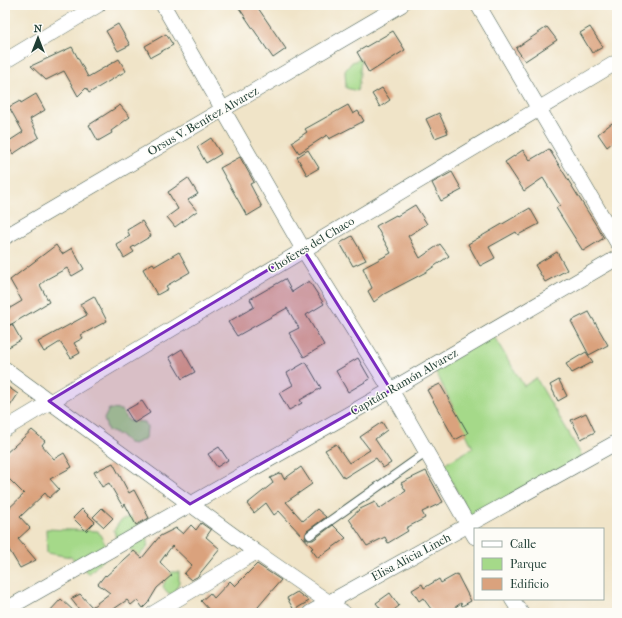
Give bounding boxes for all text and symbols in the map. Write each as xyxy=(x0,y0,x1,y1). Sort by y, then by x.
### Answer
north arrow xyxy=(18,18,58,58)
text: N xyxy=(34,22,43,35)
street label: Orsus V. Benítez Alvarez xyxy=(145,83,262,158)
street label: Choferes del Chaco xyxy=(265,214,357,276)
street label: Capitán Ramón Alvarez xyxy=(348,345,461,418)
legend xyxy=(474,528,604,600)
street label: Elisa Alicia Linch xyxy=(369,530,453,584)
text: Calle xyxy=(510,537,536,551)
text: Parque xyxy=(510,557,547,571)
text: Edificio xyxy=(510,577,549,591)

